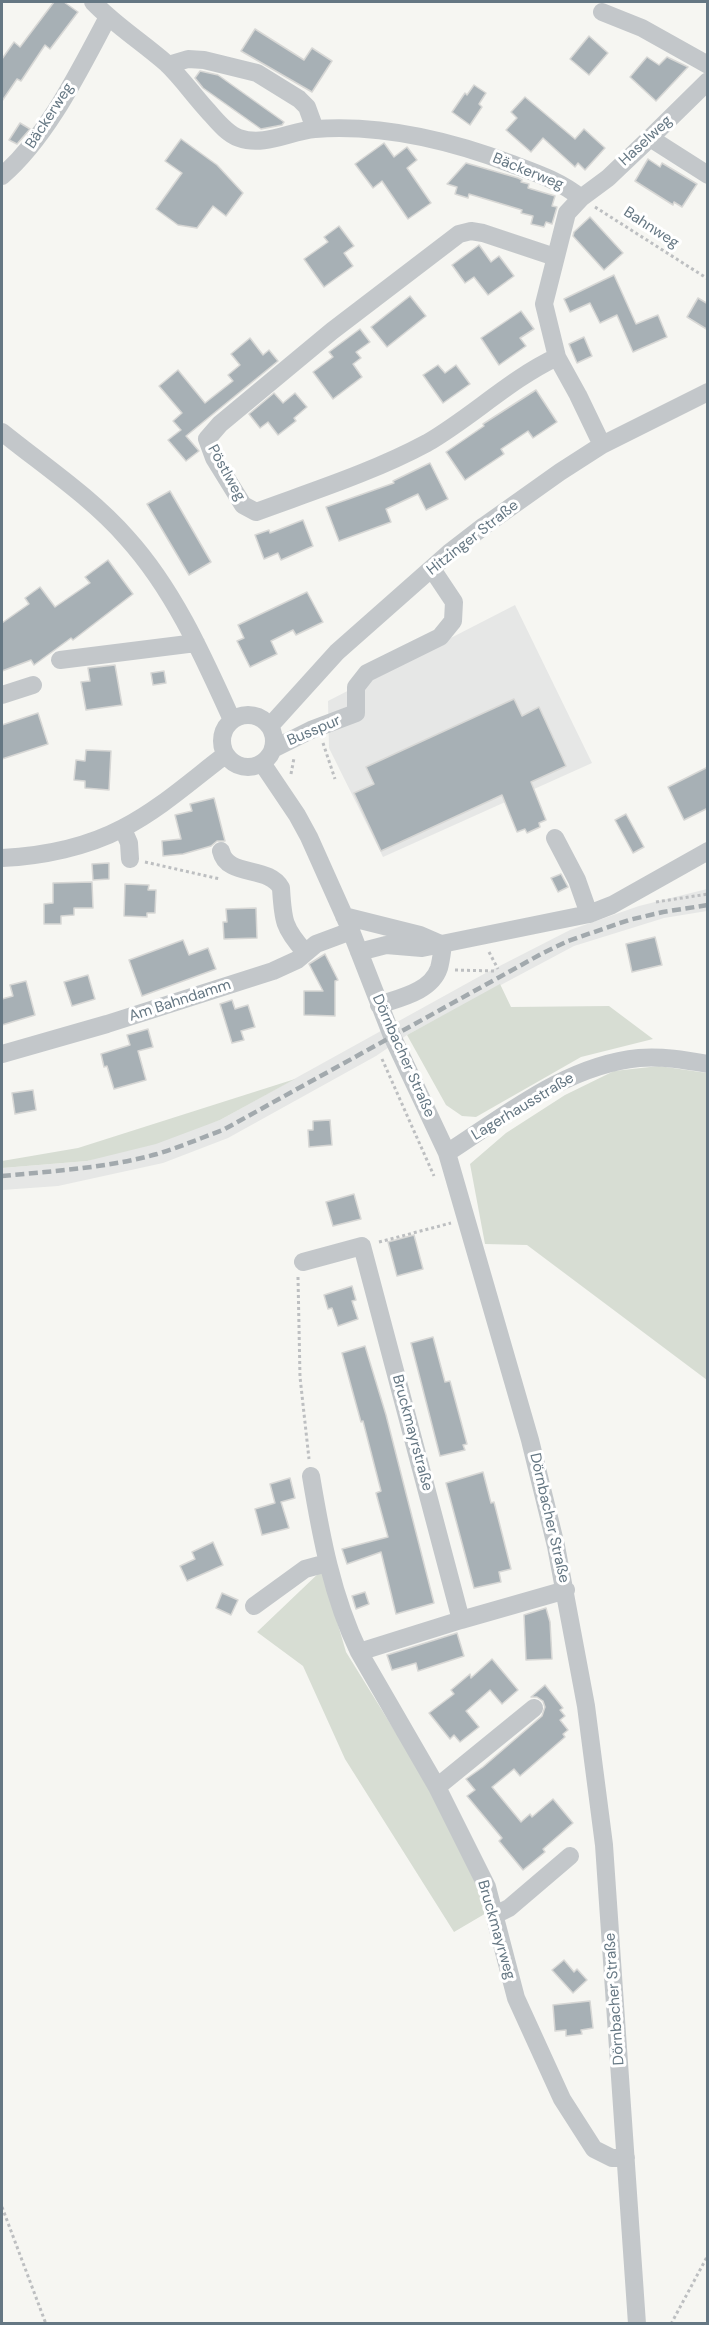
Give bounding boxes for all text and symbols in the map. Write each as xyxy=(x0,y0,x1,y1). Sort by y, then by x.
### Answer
street label: Bäckerweg xyxy=(22,80,78,152)
street label: Haselweg xyxy=(616,112,676,170)
street label: Bäckerweg xyxy=(490,150,566,194)
street label: Bahnweg xyxy=(620,203,682,253)
street label: Pöstlweg xyxy=(203,442,249,504)
street label: Hitzinger Straße xyxy=(424,497,522,579)
street label: Busspur xyxy=(285,712,343,750)
street label: Am Bahndamm xyxy=(127,976,233,1026)
street label: Dörnbacher Straße xyxy=(368,992,438,1120)
street label: Lagerhausstraße xyxy=(469,1069,577,1145)
street label: Bruckmayrstraße xyxy=(388,1373,436,1493)
street label: Dörnbacher Straße xyxy=(525,1451,573,1585)
street label: Bruckmayrweg xyxy=(473,1878,519,1982)
street label: Dörnbacher Straße xyxy=(601,1932,629,2066)

